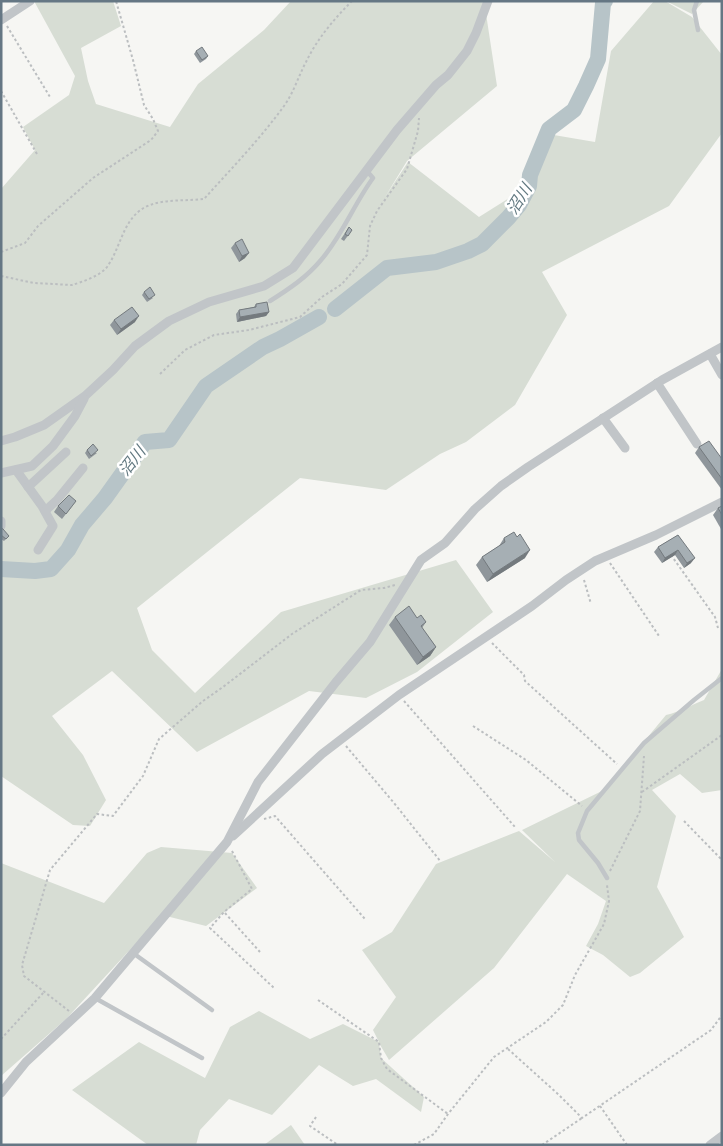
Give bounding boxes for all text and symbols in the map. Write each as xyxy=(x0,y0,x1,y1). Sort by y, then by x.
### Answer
water label: 沼川 xyxy=(502,179,537,218)
water label: 沼川 xyxy=(115,441,151,479)

